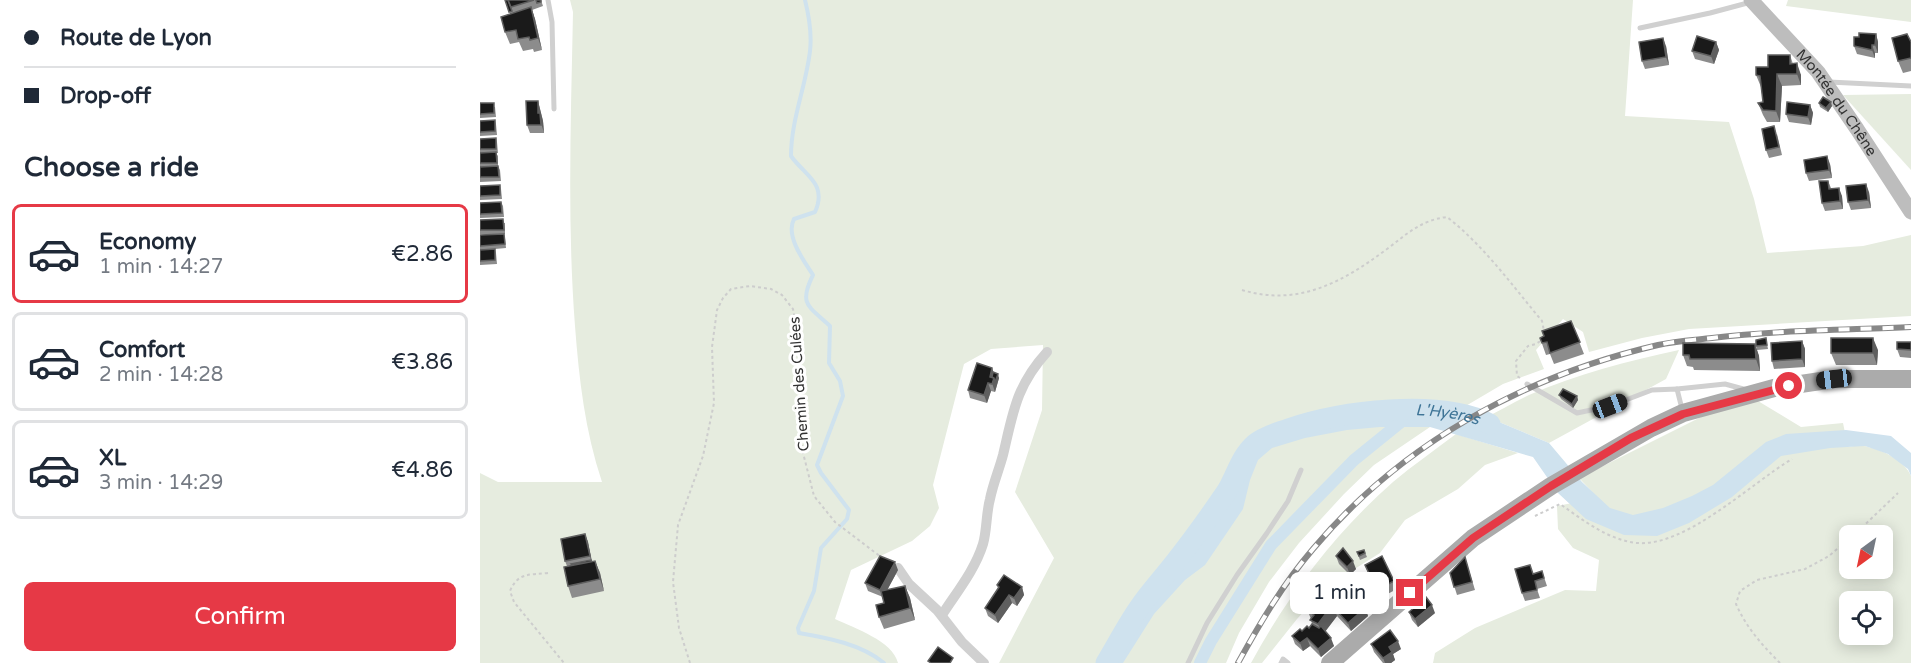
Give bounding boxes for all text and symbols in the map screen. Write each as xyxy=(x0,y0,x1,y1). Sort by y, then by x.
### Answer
text: Route de Lyon xyxy=(60,25,212,51)
street label: Montée du Chêne xyxy=(1792,45,1881,159)
text: Drop-off xyxy=(60,83,151,109)
text: Choose a ride xyxy=(24,151,199,184)
icon: car xyxy=(27,227,81,281)
text: Economy xyxy=(99,229,196,255)
text: €2.86 xyxy=(391,241,453,267)
text: 1 min · 14:27 xyxy=(99,255,223,279)
street label: Chemin des Culées xyxy=(785,316,813,452)
icon: car xyxy=(27,335,81,389)
text: Comfort xyxy=(99,337,185,363)
text: €3.86 xyxy=(391,349,453,375)
text: 2 min · 14:28 xyxy=(99,363,223,387)
car xyxy=(1815,368,1853,390)
route start xyxy=(1775,372,1802,399)
car xyxy=(1590,391,1630,421)
water label: L'Hyères xyxy=(1415,400,1483,430)
icon: car xyxy=(27,443,81,497)
text: XL xyxy=(99,445,126,471)
text: €4.86 xyxy=(391,457,453,483)
text: 3 min · 14:29 xyxy=(99,471,223,495)
north arrow xyxy=(1839,525,1893,579)
map controls xyxy=(1839,525,1893,645)
callout: 1 min xyxy=(1290,572,1389,614)
route end xyxy=(1396,579,1423,606)
text: 1 min xyxy=(1313,581,1366,605)
button: Confirm xyxy=(24,582,456,651)
button: locate xyxy=(1839,591,1893,645)

